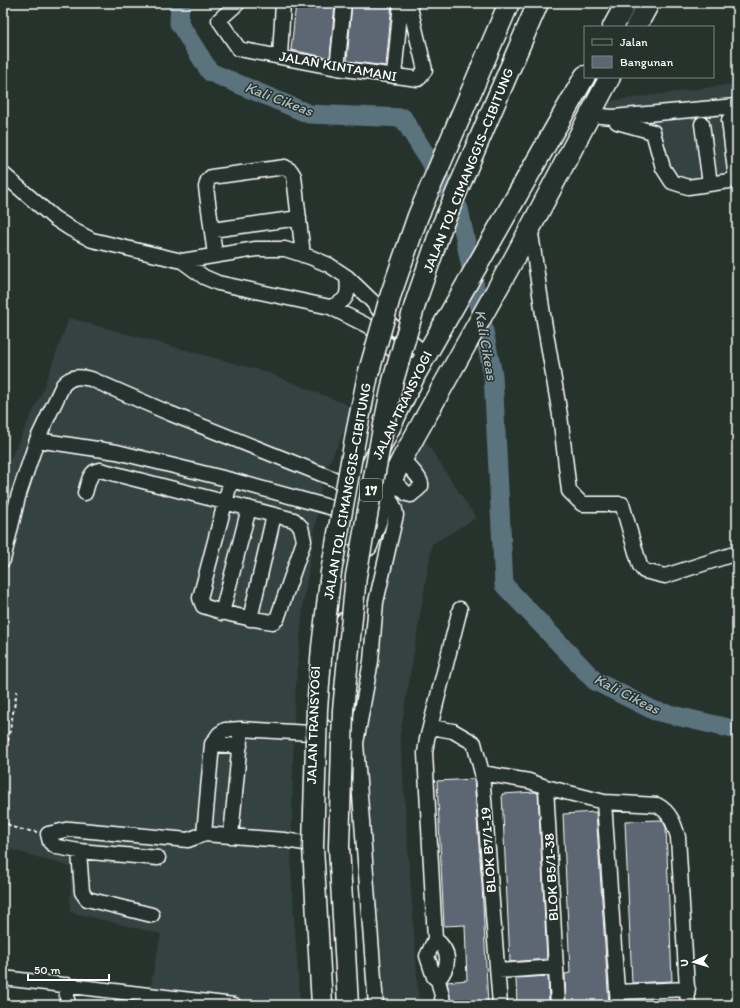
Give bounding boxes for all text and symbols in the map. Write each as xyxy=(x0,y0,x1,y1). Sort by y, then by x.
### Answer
legend xyxy=(584,26,714,78)
text: Jalan xyxy=(620,35,648,49)
street label: JALAN KINTAMANI xyxy=(278,48,398,85)
text: Bangunan xyxy=(620,55,673,69)
street label: JALAN TOL CIMANGGIS–CIBITUNG xyxy=(419,65,517,275)
water label: Kali Cikeas xyxy=(243,78,317,121)
water label: Kali Cikeas xyxy=(471,308,501,383)
street label: JALAN TRANSYOGI xyxy=(369,348,436,462)
street label: JALAN TOL CIMANGGIS–CIBITUNG xyxy=(320,382,375,601)
road number: 17 xyxy=(360,479,382,501)
street label: JALAN TRANSYOGI xyxy=(303,666,324,784)
water label: Kali Cikeas xyxy=(591,670,664,719)
street label: BLOK B7/1-19 xyxy=(477,806,500,894)
street label: BLOK B5/1-38 xyxy=(541,832,562,921)
north arrow xyxy=(674,942,714,982)
scale bar xyxy=(28,956,109,982)
text: U xyxy=(678,959,691,967)
text: 50 m xyxy=(34,963,60,977)

